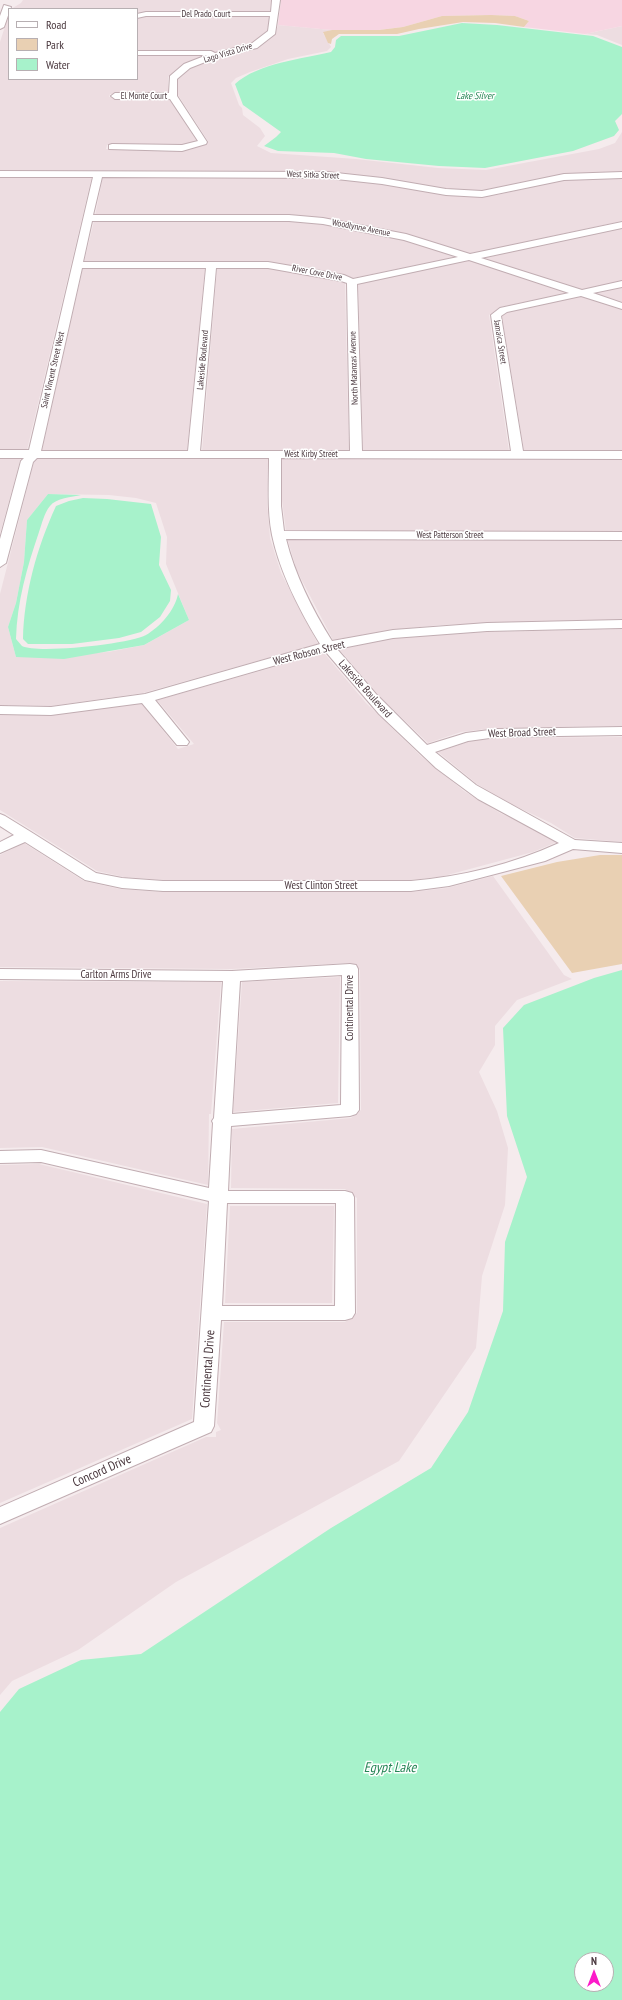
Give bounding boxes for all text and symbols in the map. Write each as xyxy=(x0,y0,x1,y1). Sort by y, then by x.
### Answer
legend xyxy=(8,8,138,80)
street label: Del Prado Court xyxy=(182,9,230,19)
text: Road xyxy=(46,17,66,32)
text: Park xyxy=(46,37,64,52)
street label: Lago Vista Drive xyxy=(202,40,254,66)
text: Water xyxy=(46,57,70,72)
water label: Lake Silver xyxy=(456,90,494,102)
street label: El Monte Court xyxy=(121,91,167,101)
street label: West Sitka Street xyxy=(286,169,340,181)
street label: Woodlynne Avenue xyxy=(331,217,391,239)
street label: River Cove Drive xyxy=(291,263,343,283)
street label: Jamaica Street xyxy=(491,319,509,365)
street label: Lakeside Boulevard xyxy=(195,330,211,390)
street label: Saint Vincent Street West xyxy=(39,331,67,409)
street label: North Matanzas Avenue xyxy=(347,331,361,405)
street label: West Kirby Street xyxy=(284,449,338,459)
street label: West Patterson Street xyxy=(417,530,483,540)
street label: West Robson Street xyxy=(272,638,346,668)
street label: Lakeside Boulevard xyxy=(336,657,394,721)
street label: West Broad Street xyxy=(488,725,556,741)
street label: West Clinton Street xyxy=(284,879,358,893)
street label: Carlton Arms Drive xyxy=(80,968,152,982)
street label: Continental Drive xyxy=(343,975,357,1041)
street label: Continental Drive xyxy=(197,1329,219,1409)
street label: Concord Drive xyxy=(70,1451,134,1491)
water label: Egypt Lake xyxy=(364,1760,416,1776)
north arrow xyxy=(574,1952,614,1992)
text: N xyxy=(591,1954,597,1968)

